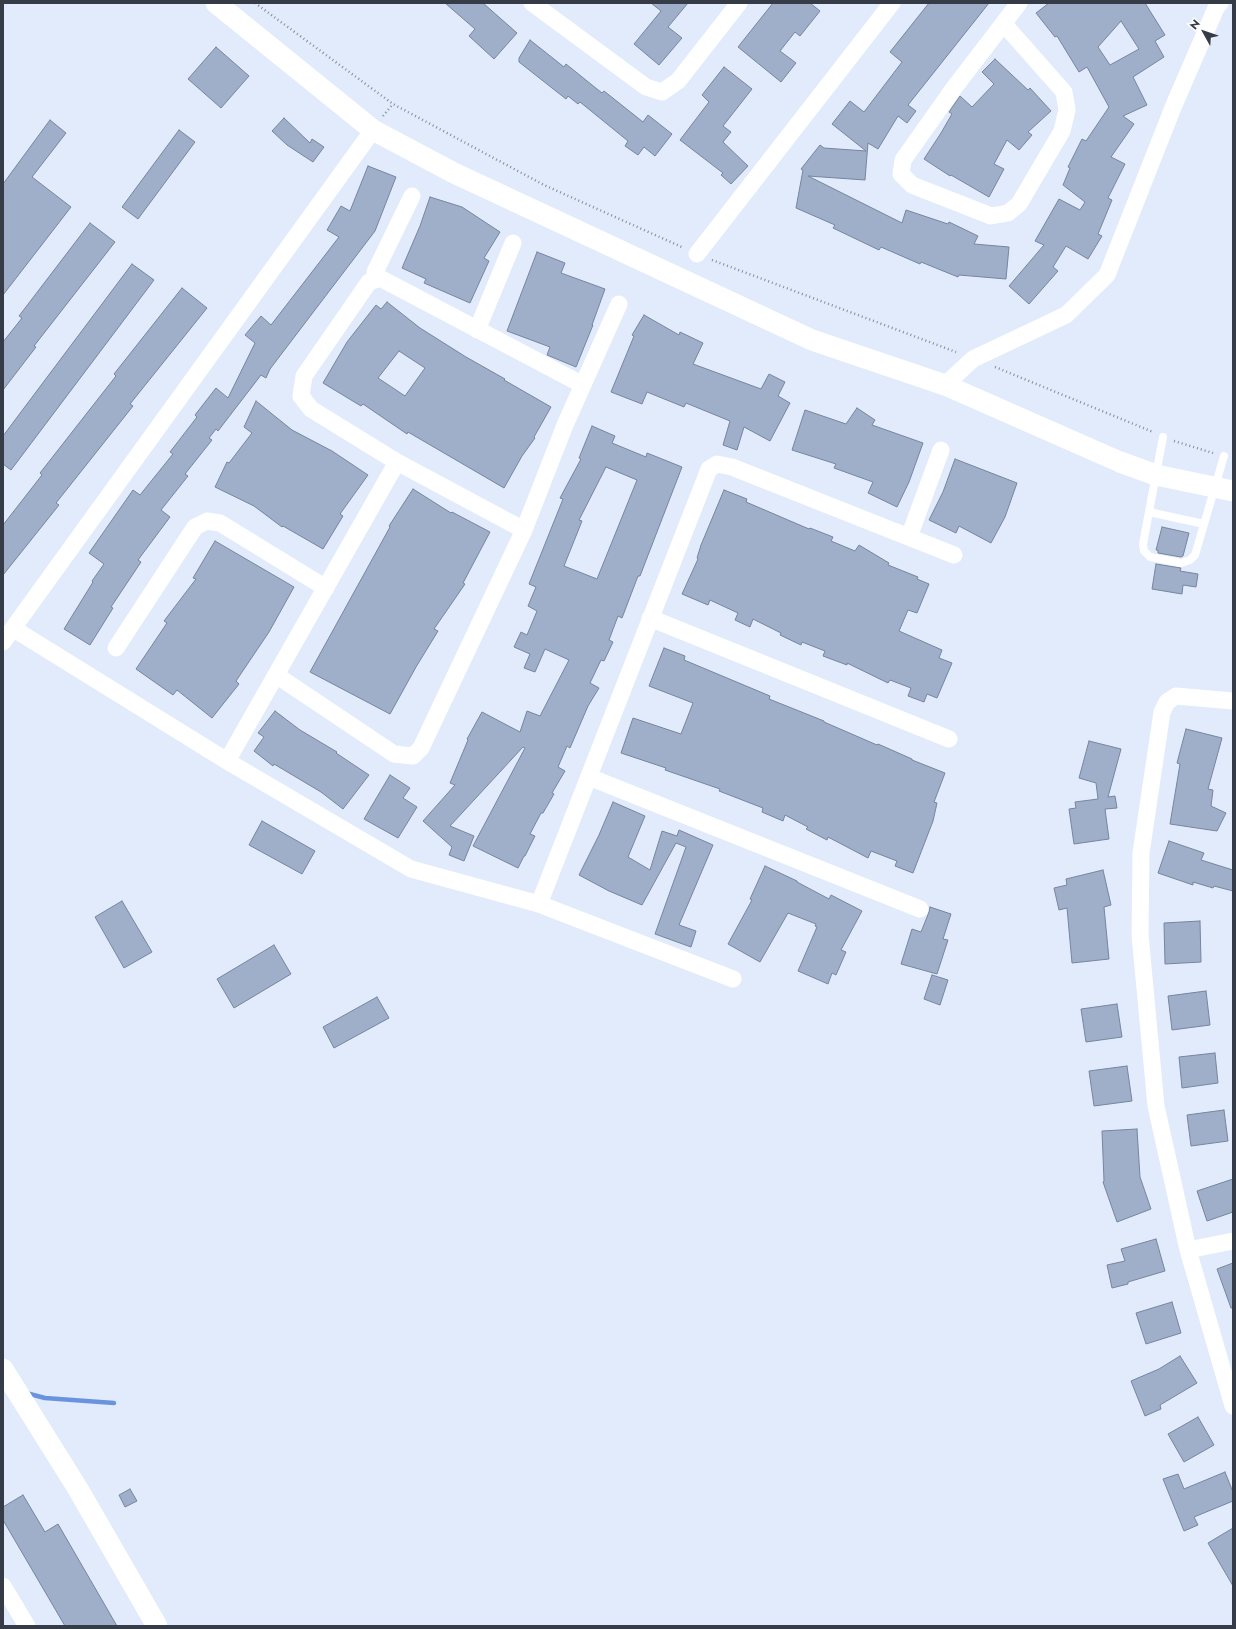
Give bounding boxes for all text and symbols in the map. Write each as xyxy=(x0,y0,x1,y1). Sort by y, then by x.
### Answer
north arrow xyxy=(1184,12,1224,52)
text: N xyxy=(1186,16,1204,33)

